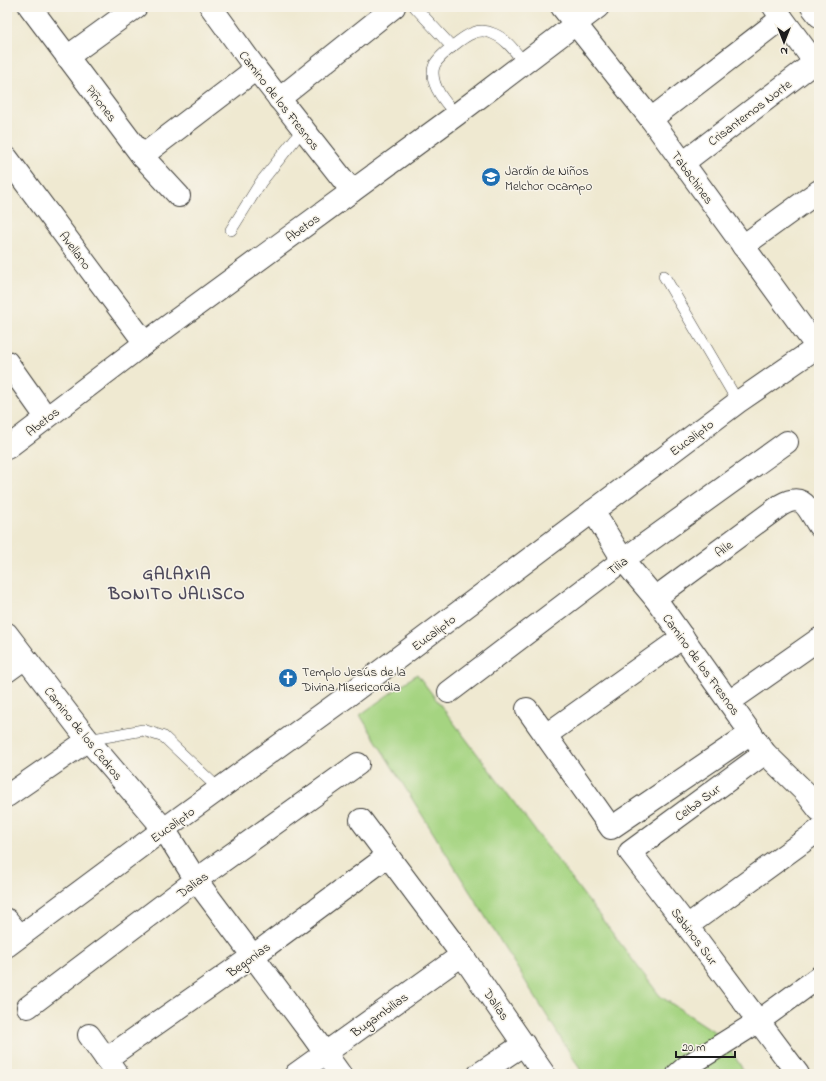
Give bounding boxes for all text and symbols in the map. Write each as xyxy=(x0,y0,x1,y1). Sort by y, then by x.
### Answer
north arrow xyxy=(764,22,804,62)
text: N xyxy=(780,43,788,59)
street label: Camino de los Fresnos xyxy=(234,47,324,155)
street label: Crisantemos Norte xyxy=(704,75,796,151)
street label: Piñones xyxy=(81,82,121,126)
street label: Tabachines xyxy=(666,147,718,209)
place label: Jardín de Niños Melchor Ocampo xyxy=(505,162,592,196)
school or university icon: Jardín de Niños Melchor Ocampo xyxy=(480,166,502,188)
street label: Abetos xyxy=(282,209,324,247)
street label: Avellano xyxy=(54,228,96,274)
street label: Abetos xyxy=(22,403,64,442)
street label: Eucalipto xyxy=(666,415,718,461)
street label: Aile xyxy=(711,536,737,562)
street label: Tilia xyxy=(604,552,632,580)
district label: GALAXIA BONITO JALISCO xyxy=(107,562,246,607)
street label: Eucalipto xyxy=(408,610,460,656)
street label: Camino de los Fresnos xyxy=(657,610,745,720)
place label: Templo Jesús de la Divina Misericordia xyxy=(301,663,406,697)
church icon: Templo Jesús de la Divina Misericordia xyxy=(277,667,299,689)
street label: Camino de los Cedros xyxy=(39,683,127,785)
street label: Ceiba Sur xyxy=(671,780,725,826)
street label: Eucalipto xyxy=(147,802,199,848)
street label: Dalias xyxy=(172,867,213,904)
street label: Sabinos Sur xyxy=(666,904,722,970)
street label: Begonias xyxy=(222,938,275,984)
street label: Dalias xyxy=(477,984,514,1025)
street label: Bugambilias xyxy=(347,988,413,1044)
scale bar xyxy=(676,1033,735,1059)
text: 20 m xyxy=(682,1039,705,1057)

